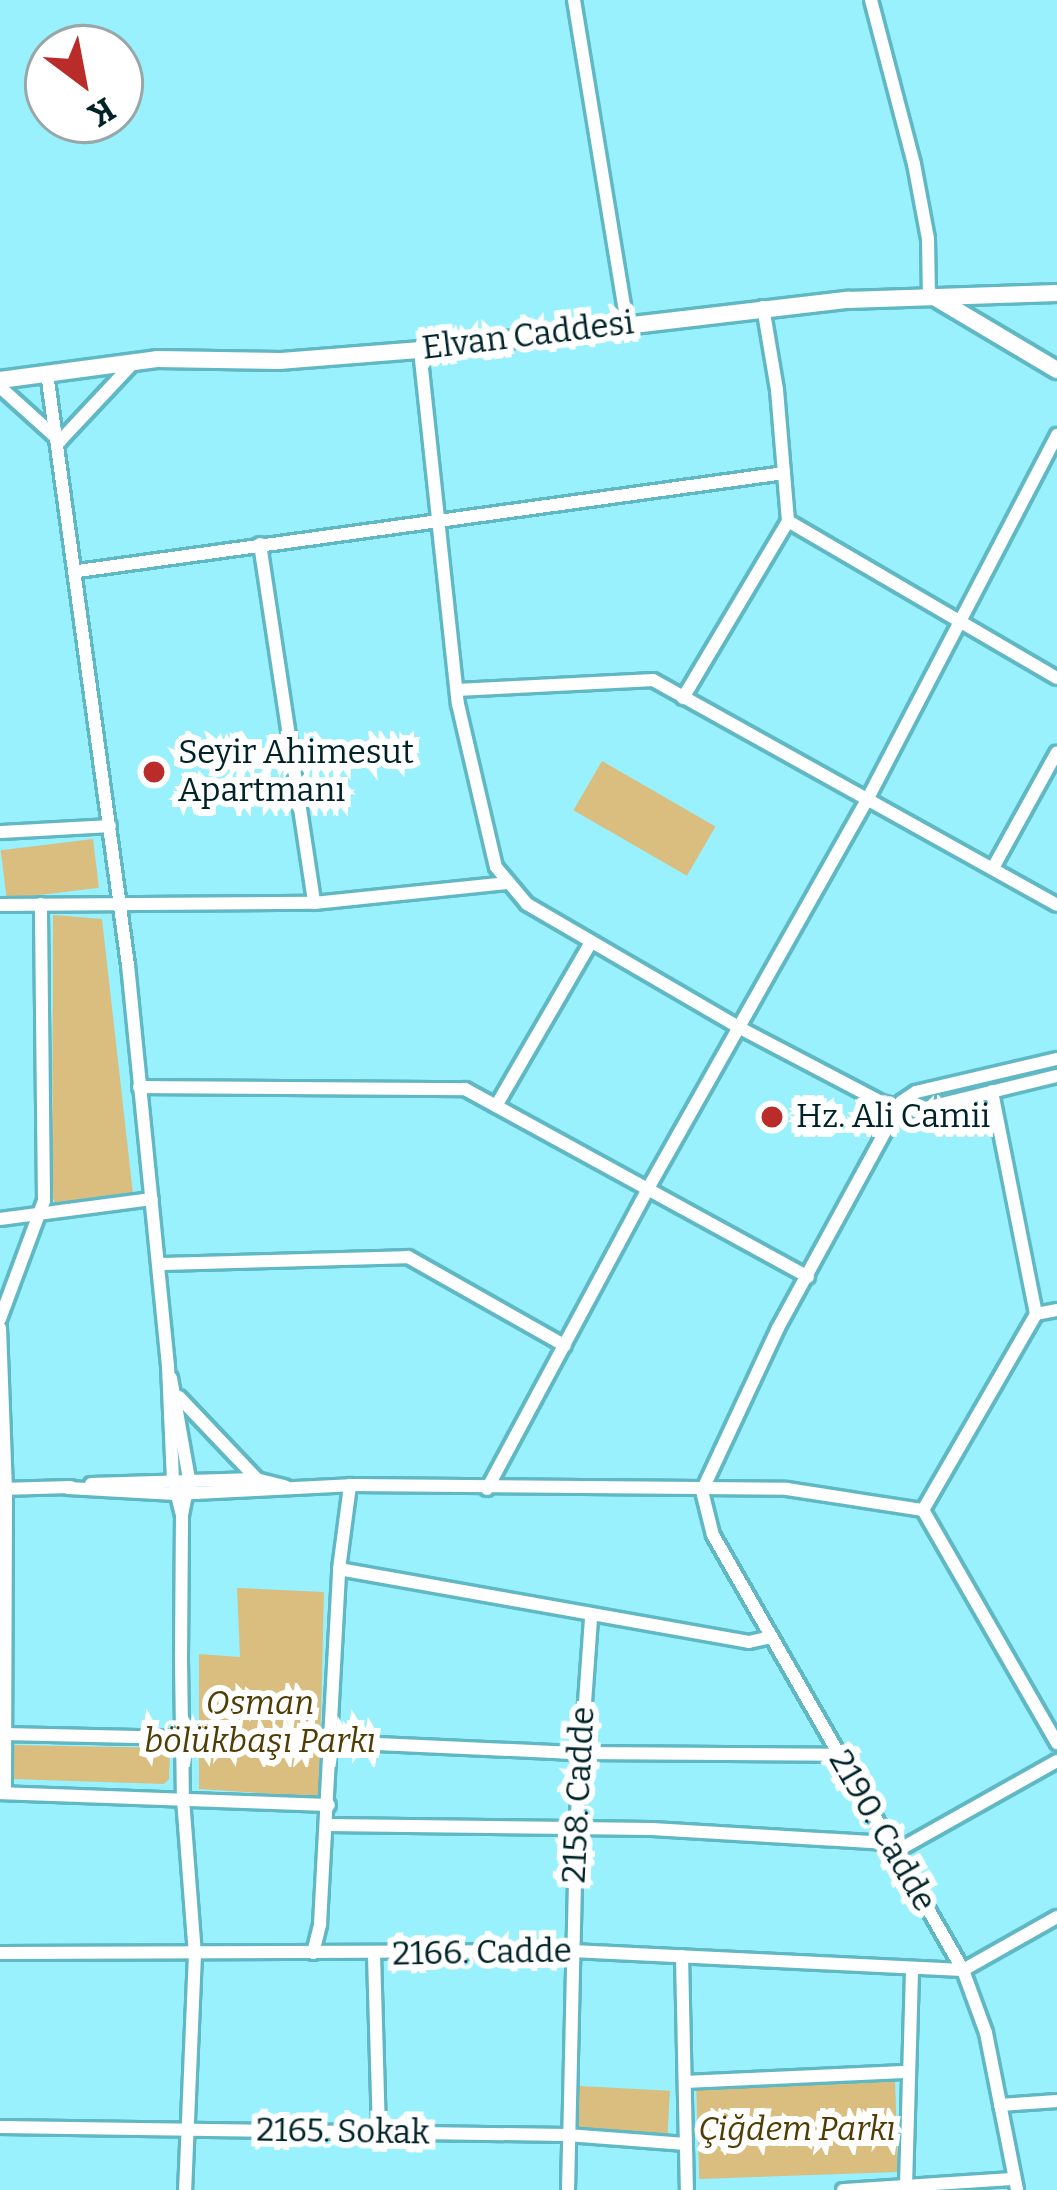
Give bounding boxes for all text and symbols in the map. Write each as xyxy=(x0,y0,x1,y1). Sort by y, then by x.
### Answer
north arrow xyxy=(24,24,144,144)
text: K xyxy=(81,89,122,135)
street label: Elvan Caddesi xyxy=(420,303,636,369)
place label: Seyir Ahimesut Apartmanı xyxy=(178,733,414,811)
marker: Seyir Ahimesut Apartmanı xyxy=(141,759,167,785)
place label: Hz. Ali Camii xyxy=(796,1097,990,1137)
marker: Hz. Ali Camii xyxy=(759,1104,785,1130)
park label: Osman bölükbaşı Parkı xyxy=(144,1684,376,1762)
street label: 2158. Cadde xyxy=(555,1706,603,1884)
street label: 2190. Cadde xyxy=(820,1743,944,1919)
street label: 2166. Cadde xyxy=(392,1932,572,1974)
park label: Çiğdem Parkı xyxy=(698,2110,896,2150)
street label: 2165. Sokak xyxy=(256,2111,430,2153)

